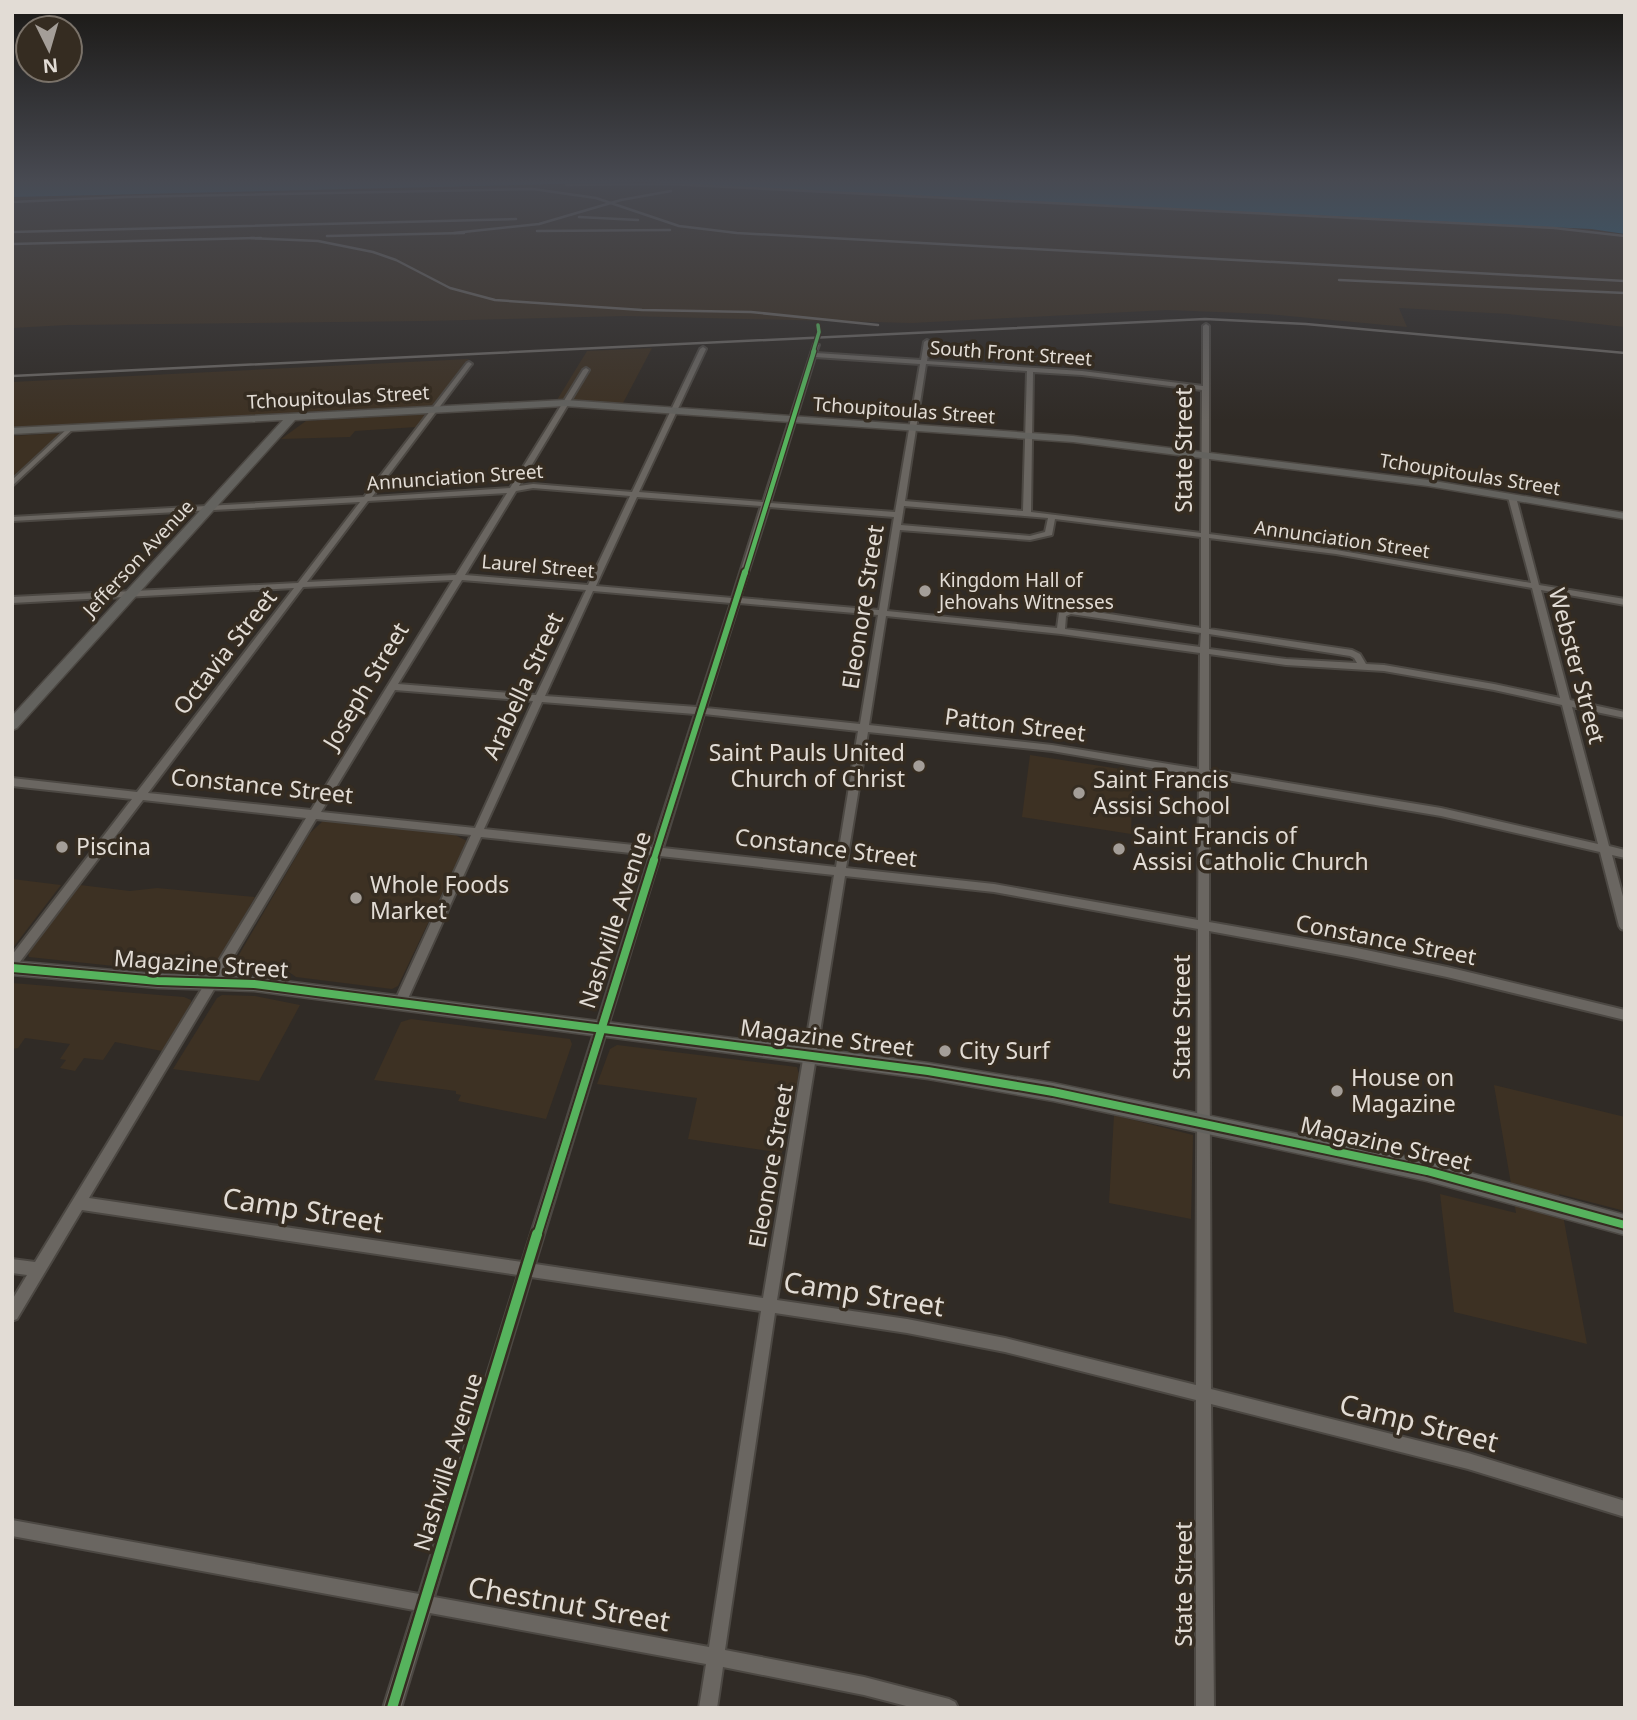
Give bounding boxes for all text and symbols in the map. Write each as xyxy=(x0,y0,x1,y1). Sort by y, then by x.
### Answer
north arrow xyxy=(14,14,84,84)
text: N xyxy=(42,52,59,80)
street label: South Front Street xyxy=(929,334,1093,372)
street label: Tchoupitoulas Street xyxy=(246,379,430,415)
street label: State Street xyxy=(1167,387,1199,513)
street label: Tchoupitoulas Street xyxy=(812,391,996,429)
street label: Tchoupitoulas Street xyxy=(1378,447,1562,501)
street label: Annunciation Street xyxy=(366,458,544,496)
street label: Jefferson Avenue xyxy=(75,494,199,624)
street label: Annunciation Street xyxy=(1253,514,1431,564)
street label: Eleonore Street xyxy=(833,522,891,691)
street label: Laurel Street xyxy=(480,548,596,584)
place label: Kingdom Hall of Jehovahs Witnesses xyxy=(937,567,1114,615)
street label: Octavia Street xyxy=(165,582,283,721)
marker: Kingdom Hall of Jehovahs Witnesses xyxy=(917,583,933,599)
street label: Webster Street xyxy=(1542,584,1614,747)
street label: Arabella Street xyxy=(474,607,570,764)
street label: Joseph Street xyxy=(314,616,416,757)
street label: Patton Street xyxy=(943,699,1087,749)
place label: Saint Pauls United Church of Christ xyxy=(709,736,905,794)
marker: Saint Pauls United Church of Christ xyxy=(911,758,927,774)
street label: Constance Street xyxy=(169,760,355,810)
place label: Saint Francis Assisi School xyxy=(1093,763,1230,821)
marker: Saint Francis Assisi School xyxy=(1071,785,1087,801)
place label: Saint Francis of Assisi Catholic Church xyxy=(1133,819,1369,877)
street label: Constance Street xyxy=(733,820,919,874)
street label: Nashville Avenue xyxy=(570,827,658,1013)
place label: Piscina xyxy=(76,830,151,862)
marker: Piscina xyxy=(54,839,70,855)
marker: Saint Francis of Assisi Catholic Church xyxy=(1111,841,1127,857)
place label: Whole Foods Market xyxy=(370,868,509,926)
marker: Whole Foods Market xyxy=(348,890,364,906)
street label: Constance Street xyxy=(1293,906,1479,972)
street label: Magazine Street xyxy=(113,941,289,985)
street label: State Street xyxy=(1165,954,1197,1080)
street label: Magazine Street xyxy=(738,1010,916,1064)
place label: City Surf xyxy=(959,1034,1051,1066)
marker: City Surf xyxy=(937,1043,953,1059)
place label: House on Magazine xyxy=(1351,1061,1456,1119)
street label: Eleonore Street xyxy=(740,1081,800,1250)
marker: House on Magazine xyxy=(1329,1083,1345,1099)
street label: Magazine Street xyxy=(1297,1108,1475,1178)
street label: Camp Street xyxy=(220,1178,386,1240)
street label: Camp Street xyxy=(781,1262,947,1324)
street label: Nashville Avenue xyxy=(405,1369,489,1555)
street label: Camp Street xyxy=(1336,1384,1503,1460)
street label: State Street xyxy=(1167,1521,1199,1647)
street label: Chestnut Street xyxy=(465,1567,673,1639)

